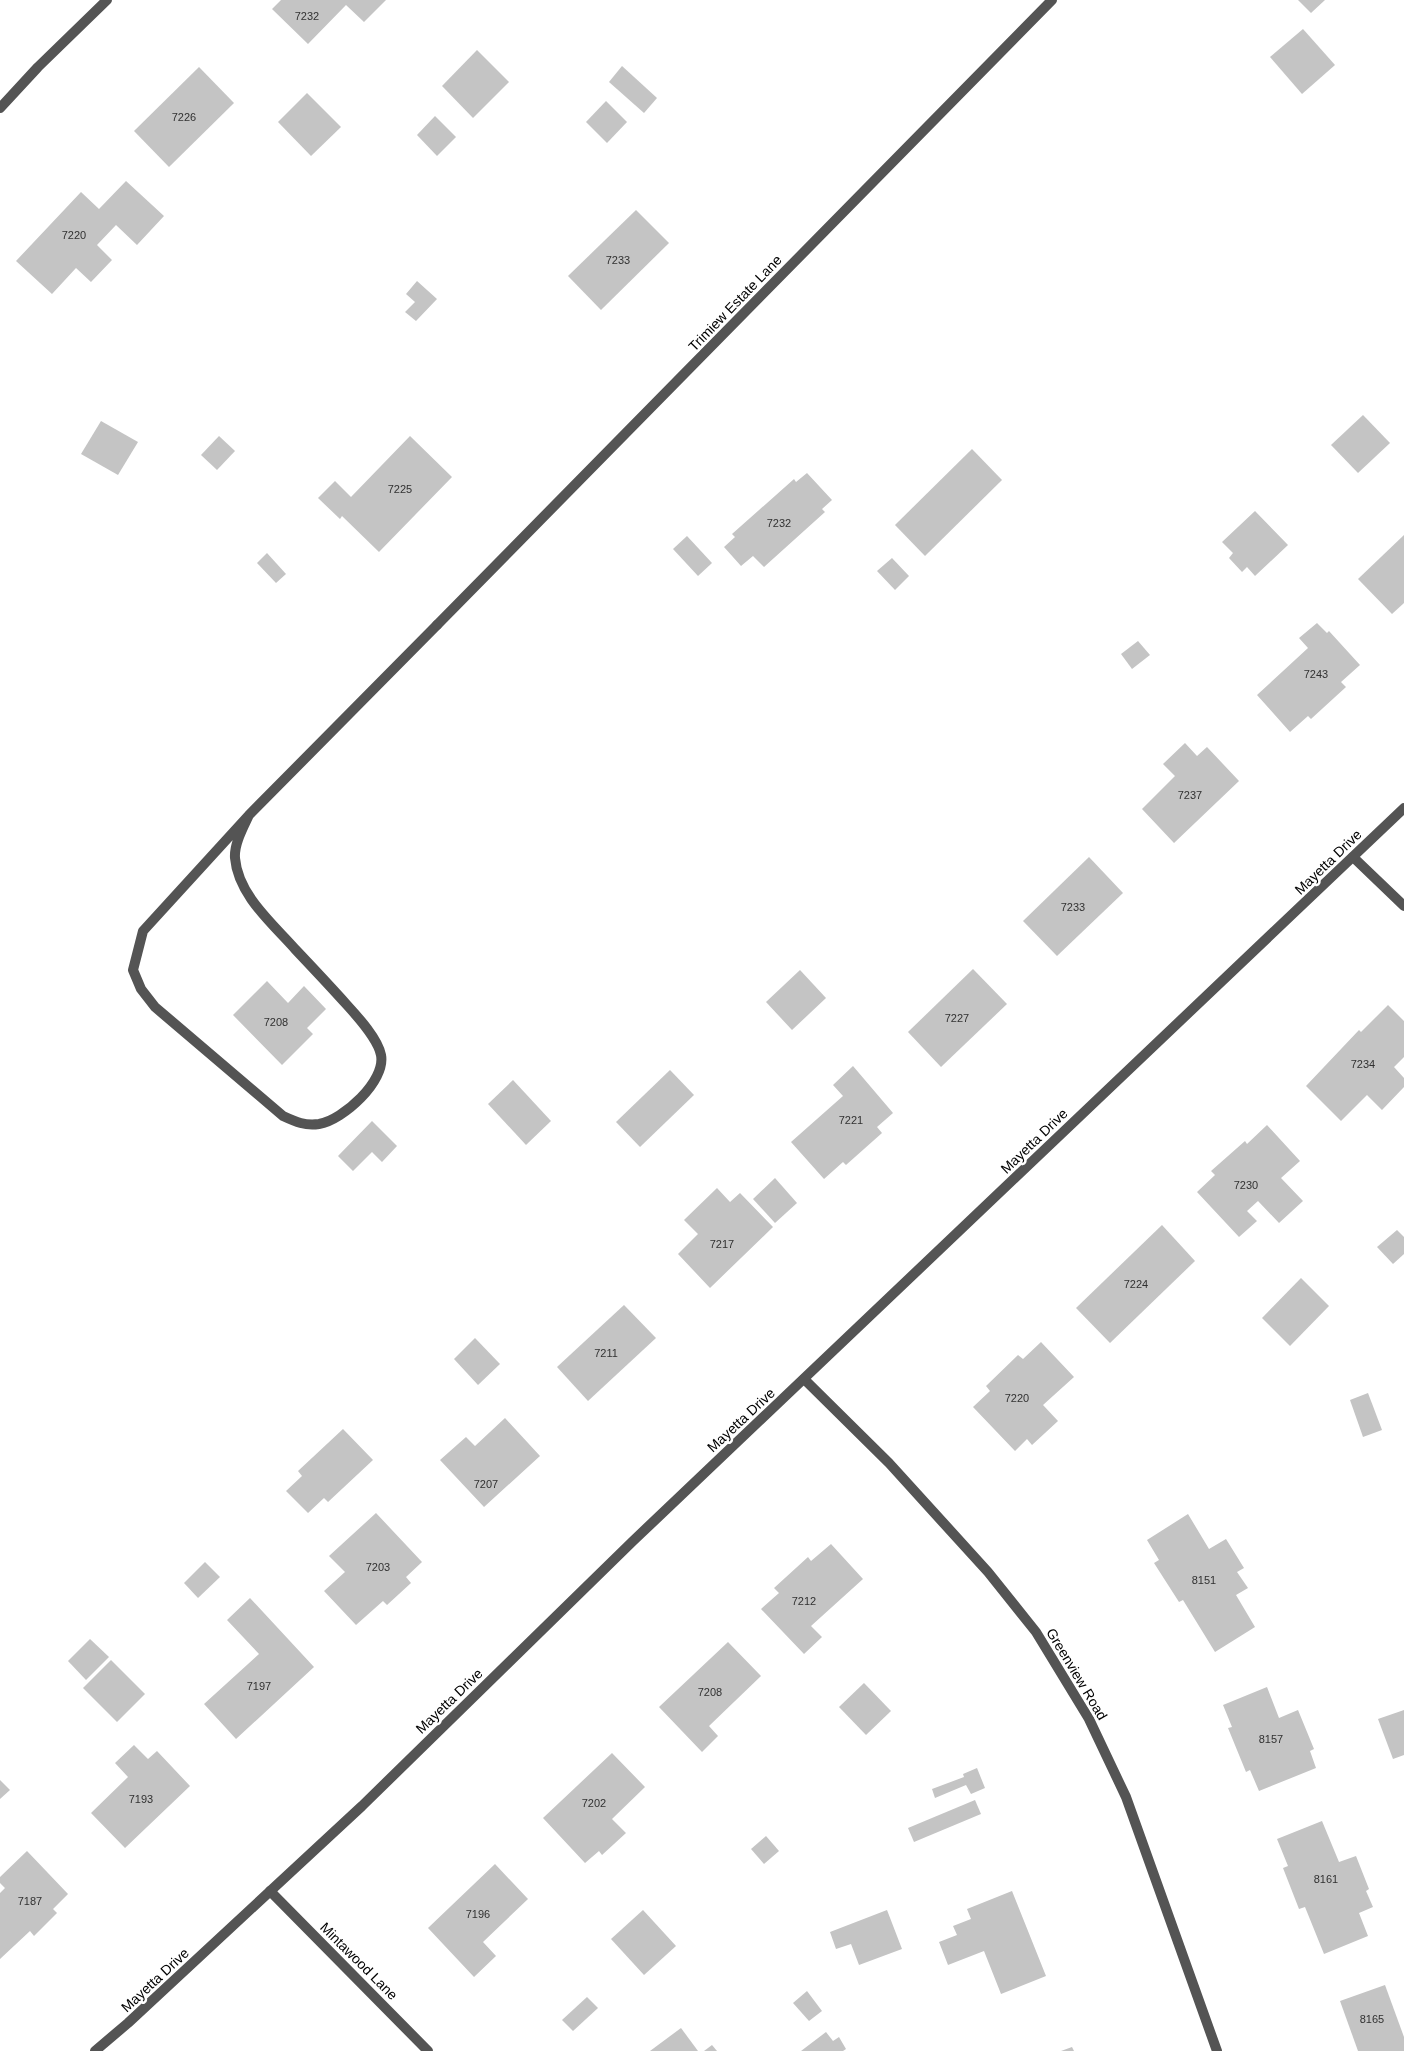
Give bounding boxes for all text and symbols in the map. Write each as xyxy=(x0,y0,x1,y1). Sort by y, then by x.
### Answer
house number: 7232 xyxy=(295,10,319,22)
house number: 7226 xyxy=(172,111,196,123)
house number: 7220 xyxy=(62,229,86,241)
street label: Trimiew Estate Lane xyxy=(685,252,785,354)
house number: 7233 xyxy=(606,254,630,266)
house number: 7225 xyxy=(388,483,412,495)
house number: 7232 xyxy=(767,517,791,529)
house number: 7243 xyxy=(1304,668,1328,680)
house number: 7237 xyxy=(1178,789,1202,801)
street label: Mayetta Drive xyxy=(1291,826,1365,898)
house number: 7233 xyxy=(1061,901,1085,913)
house number: 7227 xyxy=(945,1012,969,1024)
house number: 7208 xyxy=(264,1016,288,1028)
house number: 7234 xyxy=(1351,1058,1375,1070)
street label: Mayetta Drive xyxy=(997,1105,1071,1177)
house number: 7221 xyxy=(839,1114,863,1126)
house number: 7230 xyxy=(1234,1179,1258,1191)
house number: 7217 xyxy=(710,1238,734,1250)
house number: 7224 xyxy=(1124,1278,1148,1290)
house number: 7211 xyxy=(594,1347,618,1359)
street label: Mayetta Drive xyxy=(704,1385,778,1455)
house number: 7220 xyxy=(1005,1392,1029,1404)
house number: 7207 xyxy=(474,1478,498,1490)
house number: 7203 xyxy=(366,1561,390,1573)
house number: 8151 xyxy=(1192,1574,1216,1586)
house number: 7212 xyxy=(792,1595,816,1607)
street label: Greenview Road xyxy=(1043,1625,1111,1723)
street label: Mayetta Drive xyxy=(412,1665,486,1737)
house number: 7197 xyxy=(247,1680,271,1692)
house number: 7208 xyxy=(698,1686,722,1698)
house number: 8157 xyxy=(1259,1733,1283,1745)
house number: 7193 xyxy=(129,1793,153,1805)
house number: 7202 xyxy=(582,1797,606,1809)
house number: 8161 xyxy=(1314,1873,1338,1885)
house number: 7187 xyxy=(18,1895,42,1907)
house number: 7196 xyxy=(466,1908,490,1920)
street label: Mintawood Lane xyxy=(317,1919,401,2003)
street label: Mayetta Drive xyxy=(118,1945,192,2015)
house number: 8165 xyxy=(1360,2013,1384,2025)

